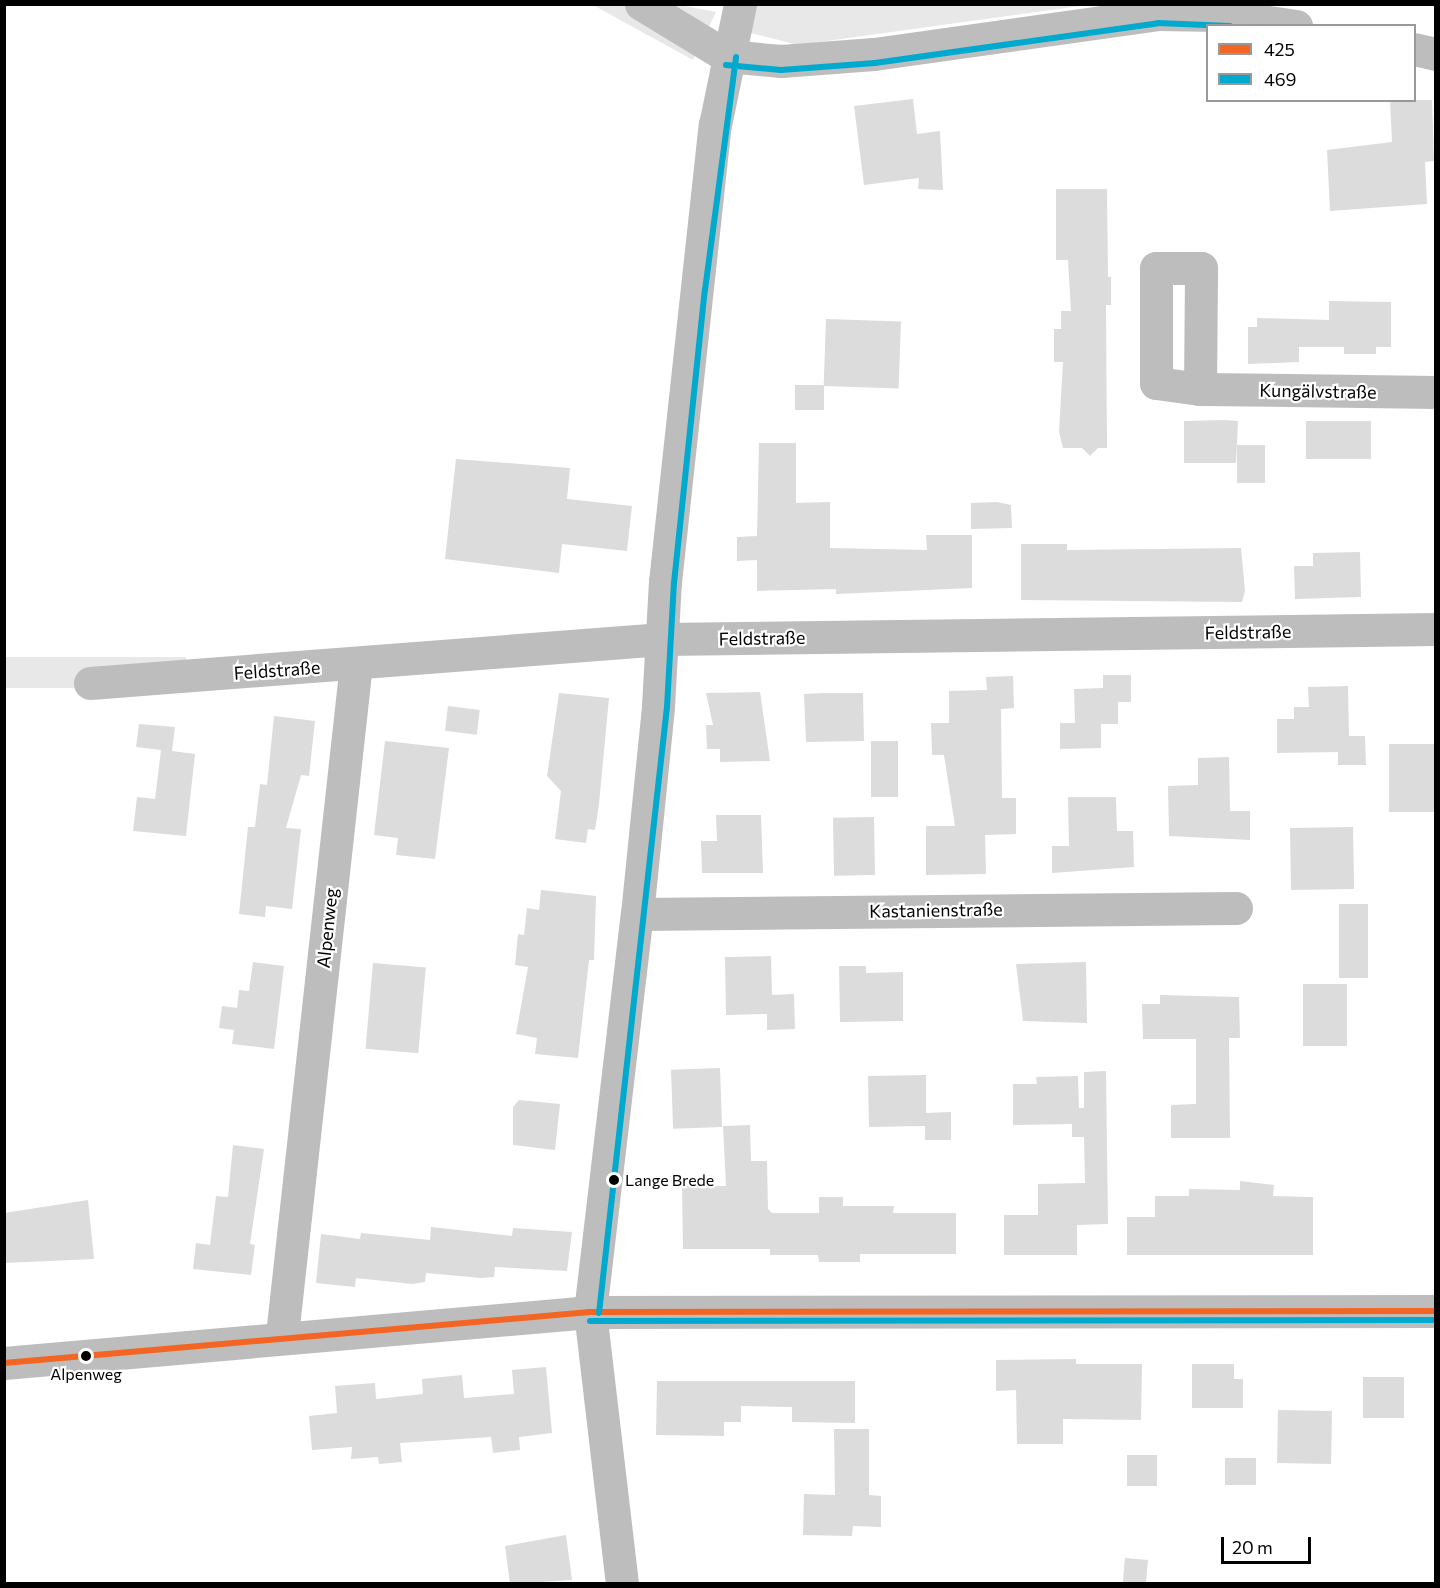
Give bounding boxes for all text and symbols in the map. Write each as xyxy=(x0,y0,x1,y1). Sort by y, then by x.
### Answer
legend xyxy=(1206,24,1416,102)
text: 425 xyxy=(1264,38,1295,60)
text: 469 xyxy=(1264,68,1296,90)
street label: Kungälvstraße xyxy=(1259,379,1377,403)
street label: Feldstraße xyxy=(1204,620,1292,644)
street label: Feldstraße xyxy=(718,626,806,650)
street label: Feldstraße xyxy=(233,656,321,684)
street label: Alpenweg xyxy=(312,887,342,969)
street label: Kastanienstraße xyxy=(869,898,1003,922)
place label: Lange Brede xyxy=(625,1170,714,1190)
marker: Lange Brede xyxy=(608,1174,620,1186)
marker: Alpenweg xyxy=(80,1350,92,1362)
place label: Alpenweg xyxy=(50,1364,122,1384)
scale bar xyxy=(1224,1525,1314,1563)
text: 20 m xyxy=(1232,1536,1273,1558)

